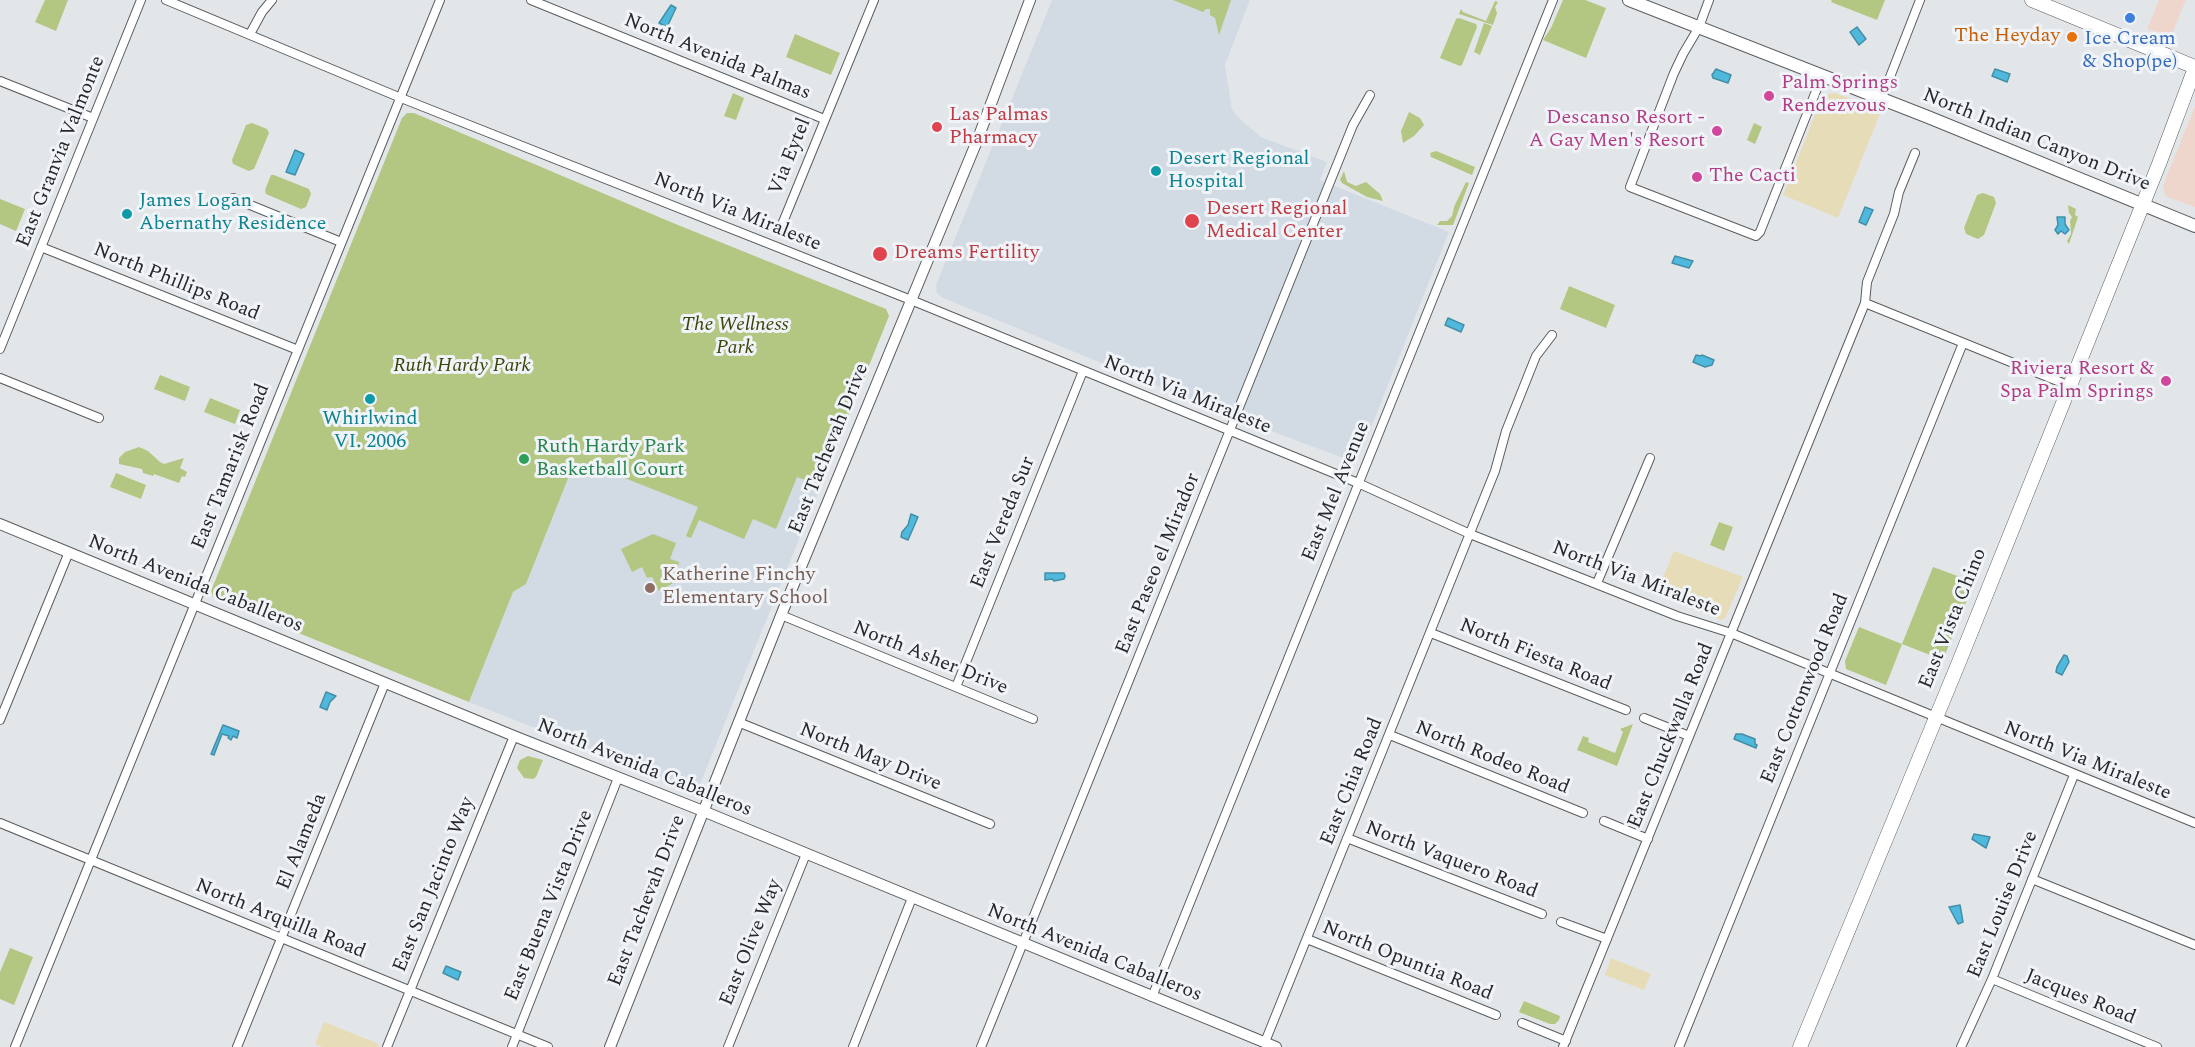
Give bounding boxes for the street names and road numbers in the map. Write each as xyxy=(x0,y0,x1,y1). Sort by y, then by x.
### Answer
street label: North Avenida Palmas xyxy=(620,10,814,106)
street label: East Granvia Valmonte xyxy=(13,53,111,251)
street label: North Indian Canyon Drive xyxy=(1919,84,2153,198)
street label: Via Eytel xyxy=(765,115,817,199)
street label: North Via Miraleste xyxy=(650,168,824,258)
street label: North Phillips Road xyxy=(89,239,263,327)
street label: North Via Miraleste xyxy=(1100,351,1274,441)
street label: East Tachevah Drive xyxy=(785,360,875,538)
street label: East Tamarisk Road xyxy=(188,381,276,553)
street label: East Mel Avenue xyxy=(1298,418,1376,566)
street label: East Vereda Sur xyxy=(967,454,1041,592)
street label: East Paseo el Mirador xyxy=(1112,470,1206,658)
street label: North Avenida Caballeros xyxy=(84,531,306,639)
street label: North Via Miraleste xyxy=(1548,537,1724,623)
street label: East Vista Chino xyxy=(1915,545,1993,693)
street label: East Cottonwood Road xyxy=(1757,590,1855,788)
street label: North Fiesta Road xyxy=(1455,615,1615,697)
street label: North Asher Drive xyxy=(849,617,1011,701)
street label: East Chuckwalla Road xyxy=(1624,640,1720,832)
street label: North Avenida Caballeros xyxy=(533,715,755,823)
street label: East Chia Road xyxy=(1316,715,1390,849)
street label: North Rodeo Road xyxy=(1411,717,1573,801)
street label: North Via Miraleste xyxy=(2000,717,2174,807)
street label: North May Drive xyxy=(796,719,944,797)
street label: El Alameda xyxy=(273,790,333,894)
street label: East San Jacinto Way xyxy=(389,794,481,976)
street label: East Buena Vista Drive xyxy=(501,807,599,1005)
street label: East Tachevah Drive xyxy=(604,812,692,990)
street label: North Vaquero Road xyxy=(1361,817,1541,905)
street label: East Louise Drive xyxy=(1964,828,2044,982)
street label: North Arquilla Road xyxy=(191,875,369,965)
street label: East Olive Way xyxy=(716,876,788,1010)
street label: North Avenida Caballeros xyxy=(983,900,1205,1008)
street label: North Opuntia Road xyxy=(1318,917,1496,1007)
street label: Jacques Road xyxy=(2021,965,2139,1031)

